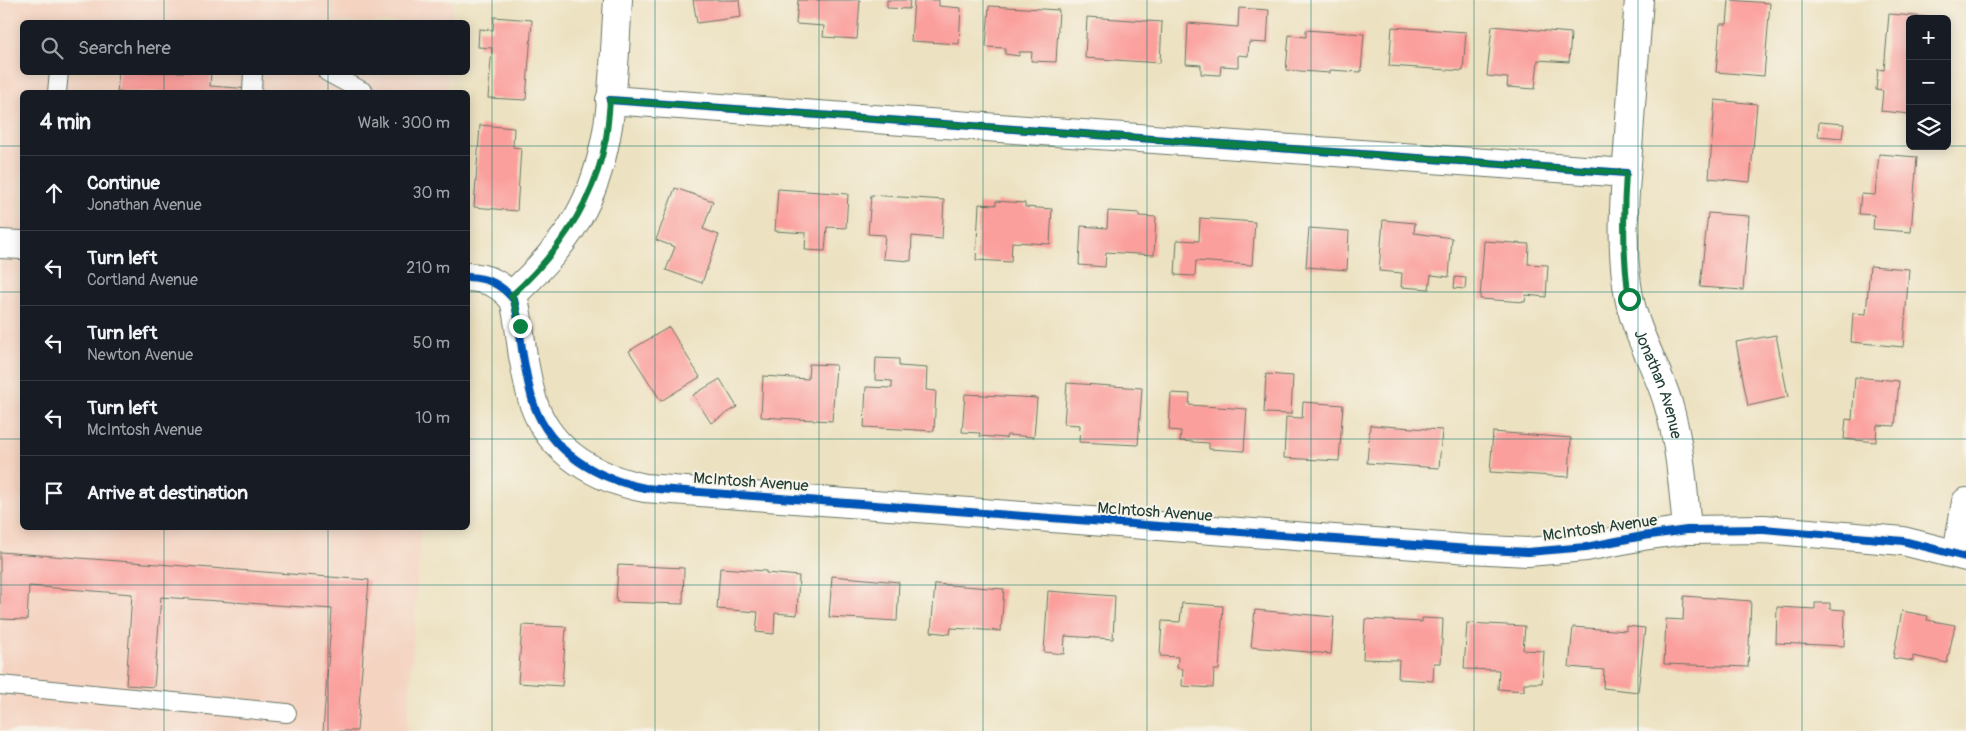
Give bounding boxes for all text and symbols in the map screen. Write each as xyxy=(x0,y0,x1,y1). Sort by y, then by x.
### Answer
map controls xyxy=(1906,15,1951,150)
button: + xyxy=(1906,15,1951,60)
search box xyxy=(20,20,470,75)
icon: search xyxy=(38,34,66,62)
text: Search here xyxy=(78,36,171,60)
button: − xyxy=(1906,60,1951,105)
button: layers xyxy=(1906,105,1951,150)
text: 4 min xyxy=(40,109,91,136)
text: Walk · 300 m xyxy=(358,113,450,133)
text: Continue xyxy=(87,171,160,195)
icon: ahead xyxy=(40,179,68,207)
text: 30 m xyxy=(412,183,450,203)
text: Jonathan Avenue xyxy=(87,195,202,215)
text: Turn left xyxy=(87,246,157,270)
icon: left xyxy=(40,254,68,282)
text: 210 m xyxy=(406,258,450,278)
text: Cortland Avenue xyxy=(87,270,198,290)
route start xyxy=(1618,288,1641,311)
route end xyxy=(509,315,532,338)
text: Turn left xyxy=(87,321,157,345)
street label: Jonathan Avenue xyxy=(1629,327,1686,440)
icon: left xyxy=(40,329,68,357)
text: 50 m xyxy=(413,333,450,353)
text: Newton Avenue xyxy=(87,345,193,365)
text: Turn left xyxy=(87,396,157,420)
icon: left xyxy=(40,404,68,432)
text: 10 m xyxy=(415,408,450,428)
text: McIntosh Avenue xyxy=(87,420,202,440)
street label: McIntosh Avenue xyxy=(693,468,809,496)
icon: arrive xyxy=(40,479,68,507)
text: Arrive at destination xyxy=(87,481,248,505)
street label: McIntosh Avenue xyxy=(1097,498,1213,526)
street label: McIntosh Avenue xyxy=(1541,510,1659,546)

